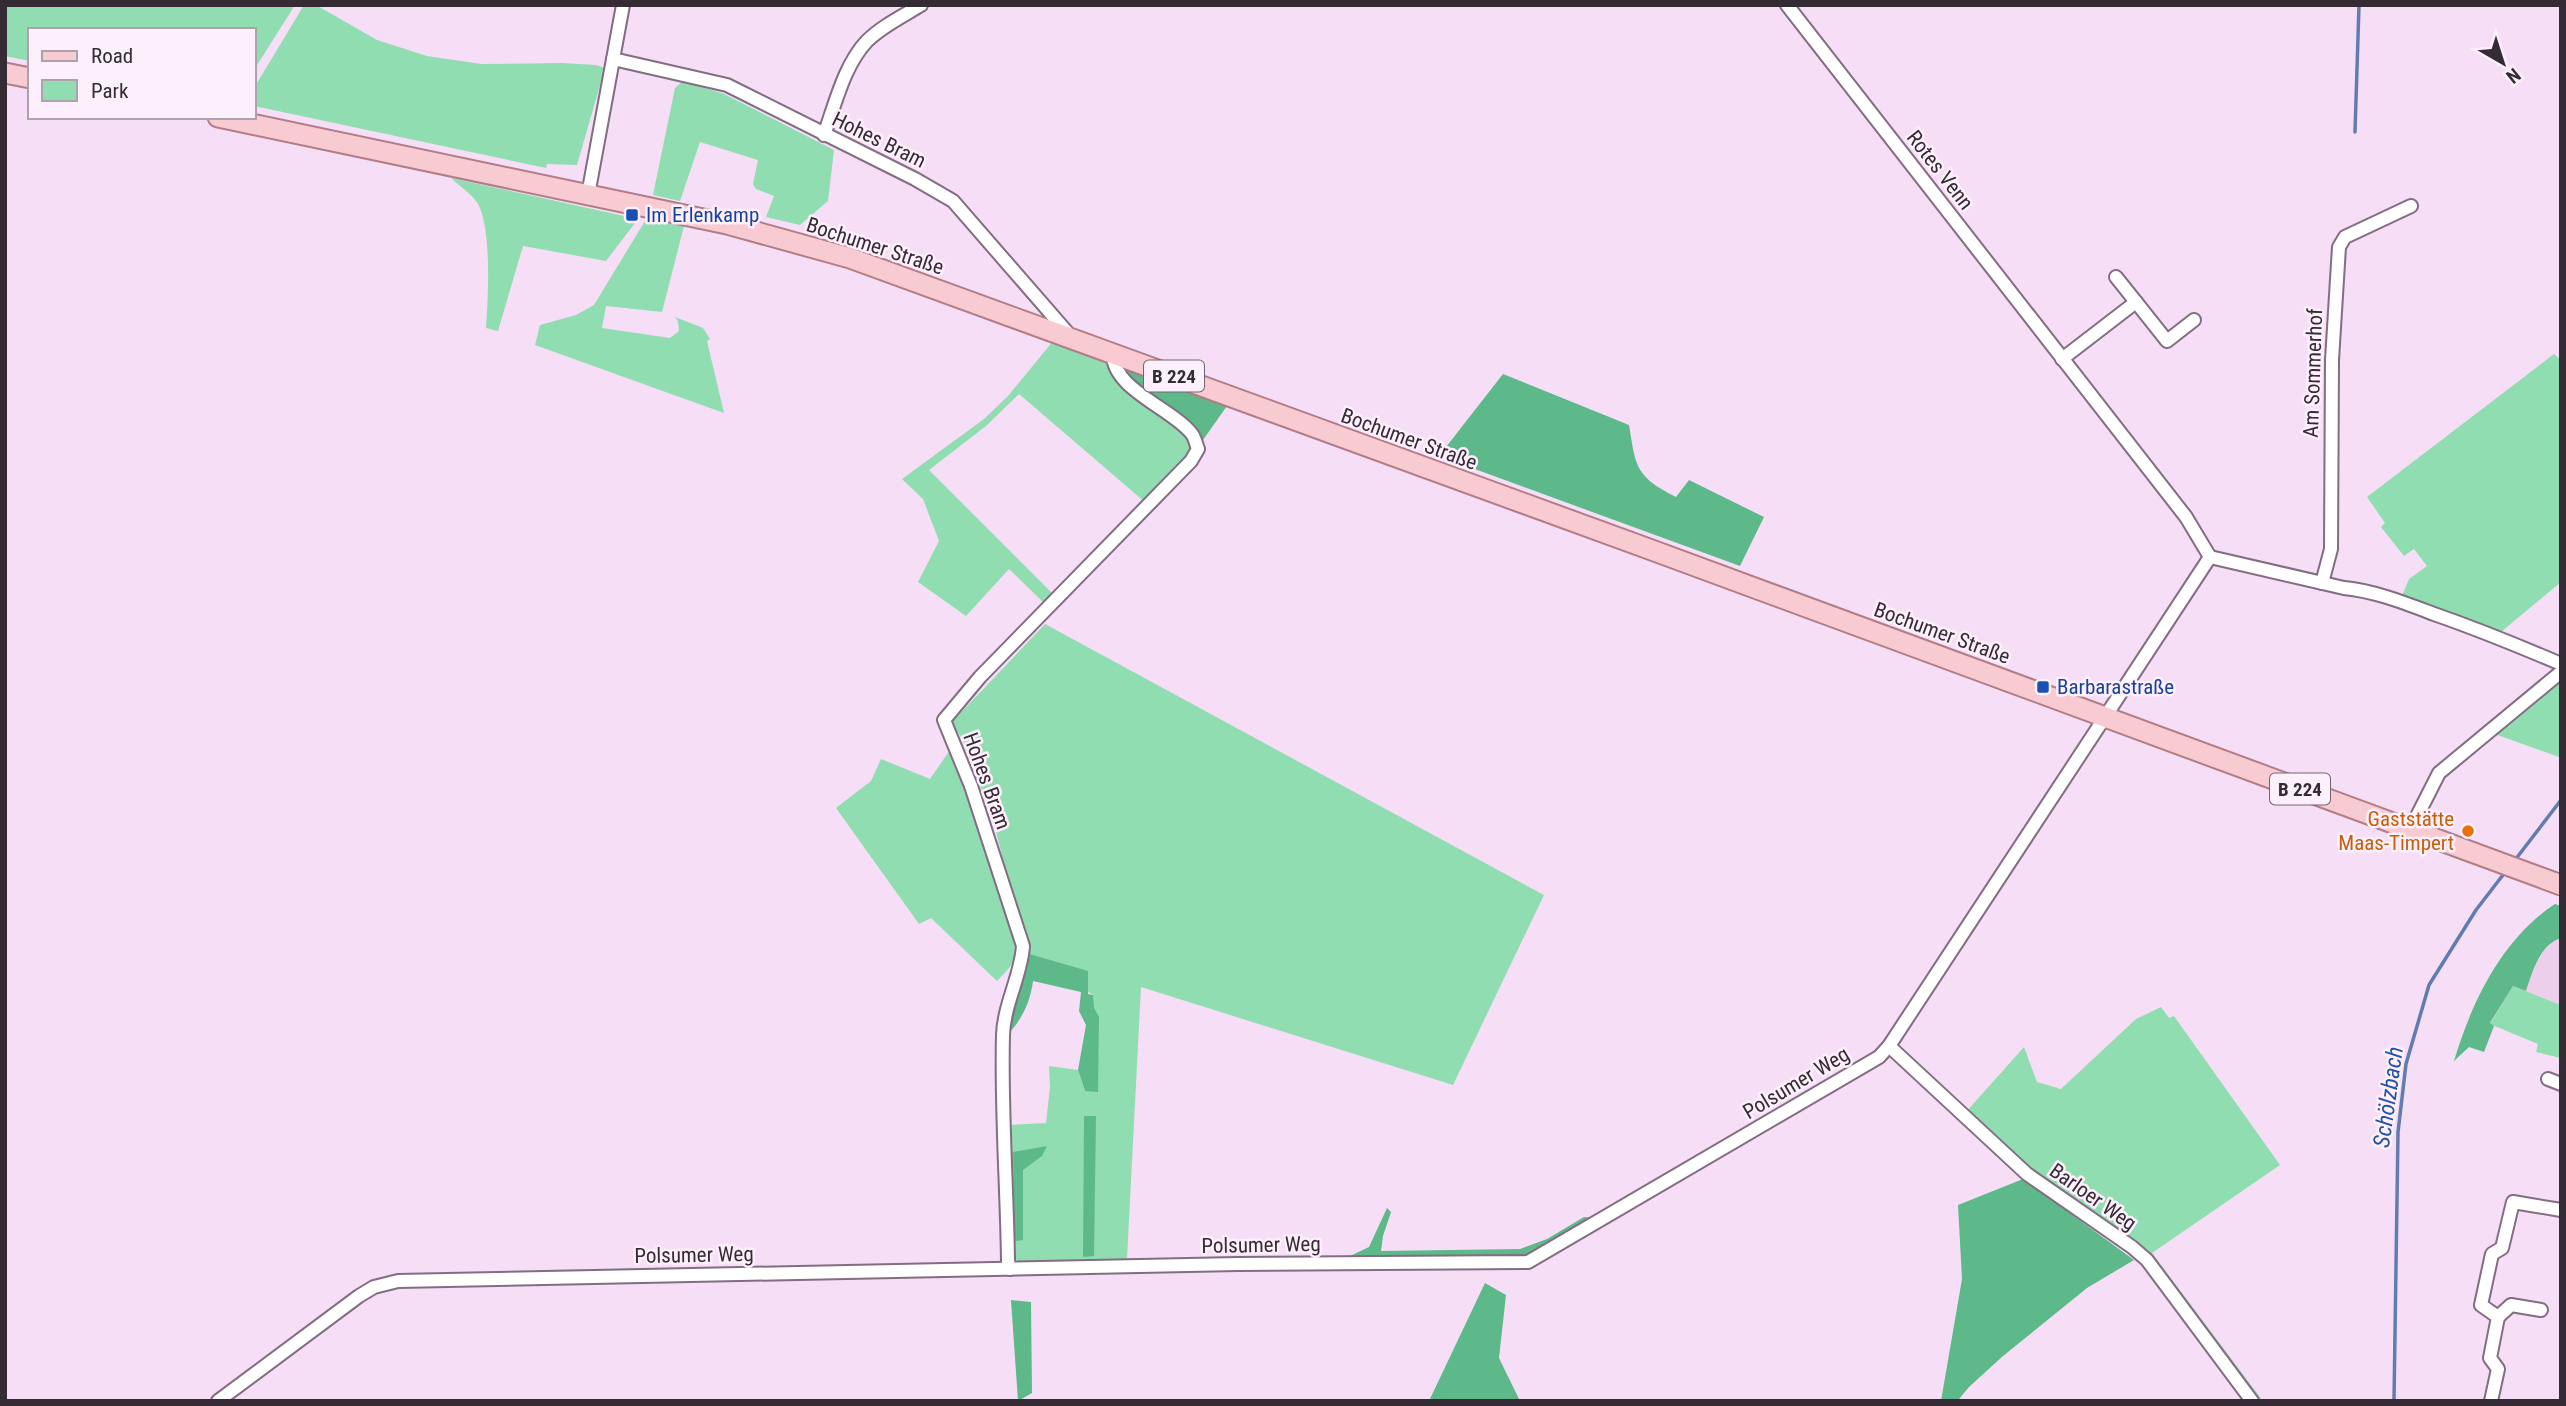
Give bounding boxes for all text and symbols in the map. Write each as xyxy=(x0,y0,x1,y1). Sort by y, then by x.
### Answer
legend xyxy=(28,28,256,119)
north arrow xyxy=(2468,28,2538,98)
text: Road xyxy=(91,44,133,68)
text: N xyxy=(2502,63,2525,88)
text: Park xyxy=(91,79,129,103)
street label: Hohes Bram xyxy=(828,107,930,173)
street label: Rotes Venn xyxy=(1902,126,1978,214)
place label: Im Erlenkamp xyxy=(646,203,759,227)
marker: Im Erlenkamp xyxy=(624,207,640,223)
street label: Bochumer Straße xyxy=(803,213,947,280)
street label: Am Sommerhof xyxy=(2299,308,2327,438)
road number: B 224 xyxy=(1144,360,1204,392)
street label: Bochumer Straße xyxy=(1338,403,1480,475)
street label: Bochumer Straße xyxy=(1871,597,2013,669)
place label: Barbarastraße xyxy=(2057,675,2174,699)
marker: Barbarastraße xyxy=(2035,679,2051,695)
street label: Hohes Bram xyxy=(958,729,1016,833)
road number: B 224 xyxy=(2270,774,2330,804)
place label: Gaststätte Maas-Timpert xyxy=(2338,807,2454,855)
marker: Gaststätte Maas-Timpert xyxy=(2460,823,2476,839)
street label: Polsumer Weg xyxy=(1739,1042,1853,1124)
water label: Schölzbach xyxy=(2368,1045,2409,1149)
street label: Barloer Weg xyxy=(2045,1158,2141,1236)
street label: Polsumer Weg xyxy=(1201,1232,1321,1258)
street label: Polsumer Weg xyxy=(634,1242,754,1268)

